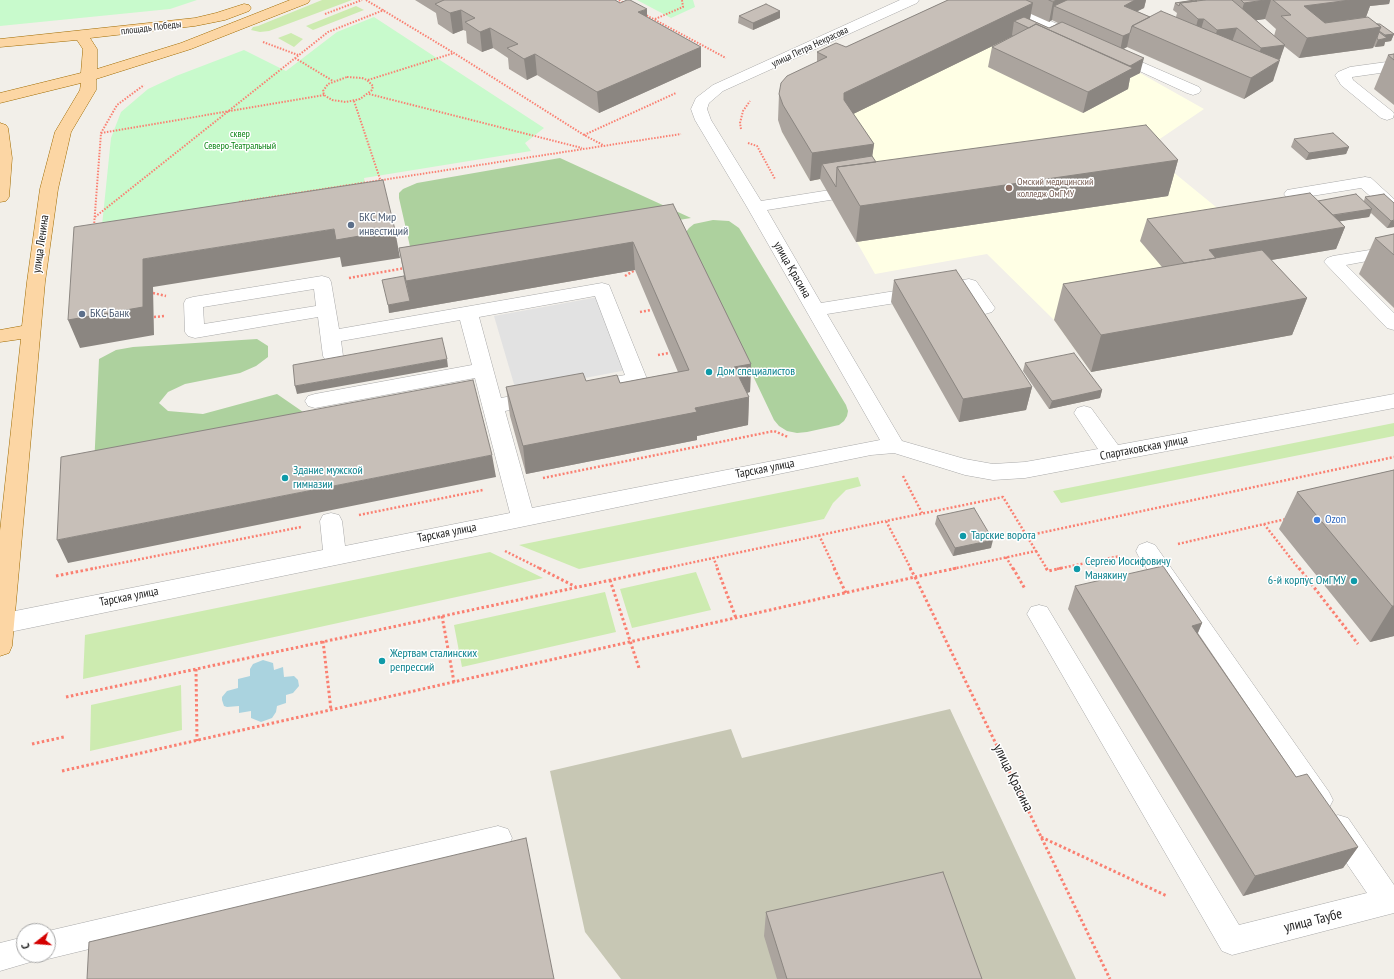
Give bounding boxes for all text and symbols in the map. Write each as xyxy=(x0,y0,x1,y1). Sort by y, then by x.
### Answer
street label: площадь Победы xyxy=(120,18,182,38)
street label: улица Петра Некрасова xyxy=(770,24,850,70)
park label: сквер Северо-Театральный xyxy=(204,128,276,152)
place label: Омский медицинский колледж ОмГМУ xyxy=(1017,176,1093,200)
marker: Омский медицинский колледж ОмГМУ xyxy=(1004,183,1014,193)
place label: БКС Мир инвестиций xyxy=(359,211,408,239)
street label: улица Ленина xyxy=(30,214,52,274)
marker: БКС Мир инвестиций xyxy=(346,220,356,230)
street label: улица Красина xyxy=(770,239,814,301)
place label: БКС Банк xyxy=(90,307,129,321)
marker: БКС Банк xyxy=(77,309,87,319)
place label: Дом специалистов xyxy=(717,365,795,379)
marker: Дом специалистов xyxy=(704,367,714,377)
street label: Спартаковская улица xyxy=(1099,432,1189,464)
street label: Тарская улица xyxy=(734,456,796,482)
place label: Здание мужской гимназии xyxy=(293,464,363,492)
marker: Здание мужской гимназии xyxy=(280,473,290,483)
place label: Ozon xyxy=(1325,513,1346,527)
marker: Ozon xyxy=(1312,515,1322,525)
street label: Тарская улица xyxy=(416,520,478,546)
place label: Тарские ворота xyxy=(971,529,1036,543)
marker: Тарские ворота xyxy=(958,531,968,541)
place label: Сергею Иосифовичу Манякину xyxy=(1085,555,1171,583)
marker: Сергею Иосифовичу Манякину xyxy=(1072,564,1082,574)
place label: 6-й корпус ОмГМУ xyxy=(1268,574,1346,588)
marker: 6-й корпус ОмГМУ xyxy=(1349,576,1359,586)
street label: Тарская улица xyxy=(98,584,160,610)
place label: Жертвам сталинских репрессий xyxy=(390,647,477,675)
marker: Жертвам сталинских репрессий xyxy=(377,656,387,666)
street label: улица Красина xyxy=(989,741,1037,815)
street label: улица Таубе xyxy=(1282,906,1344,936)
north arrow xyxy=(16,923,56,963)
text: С xyxy=(18,942,33,951)

